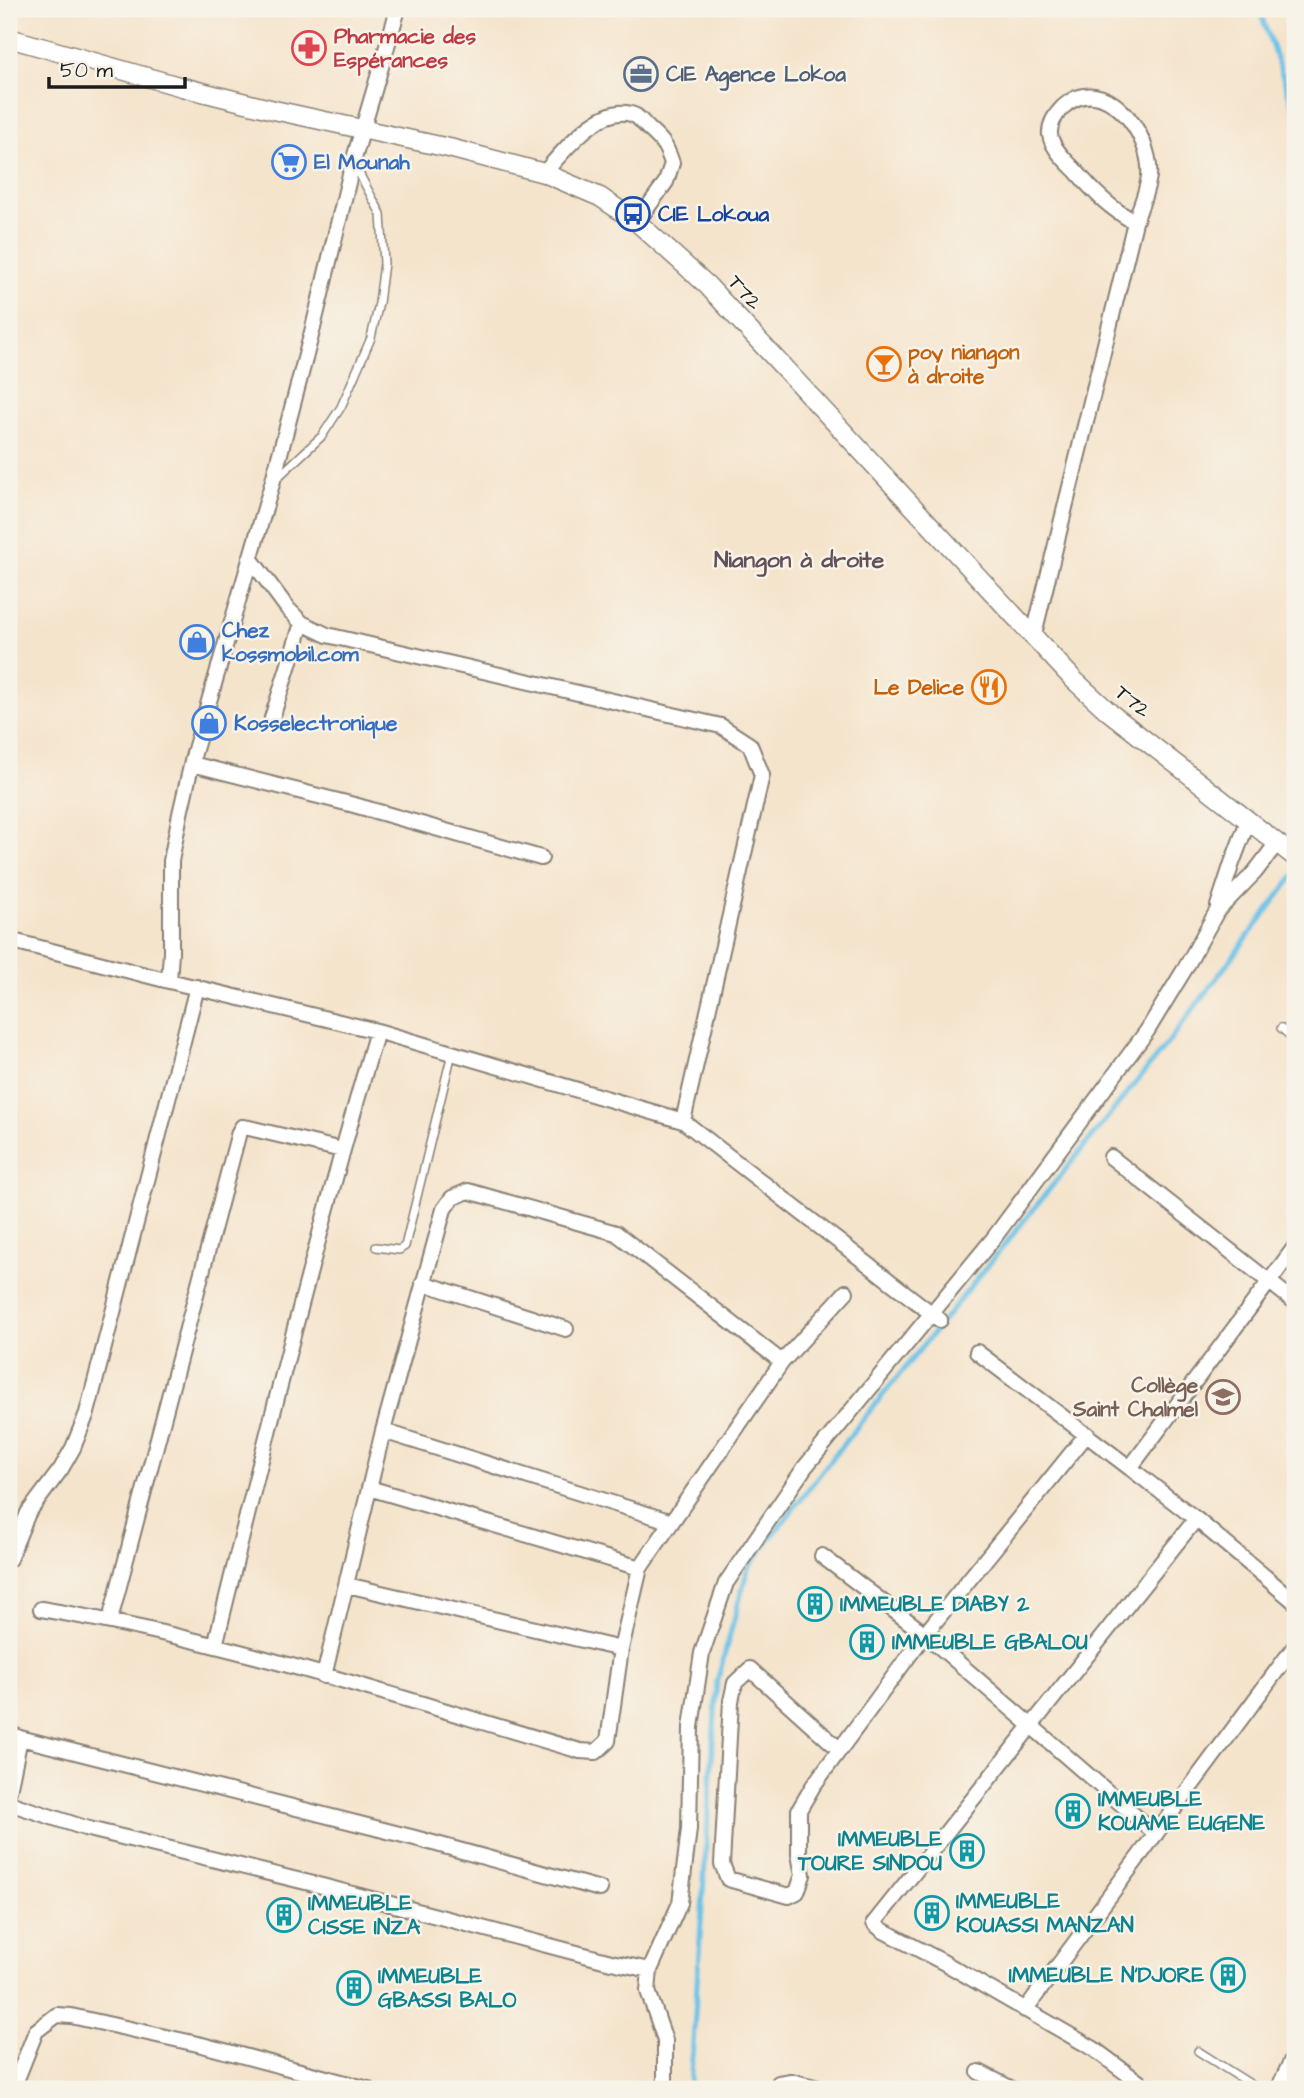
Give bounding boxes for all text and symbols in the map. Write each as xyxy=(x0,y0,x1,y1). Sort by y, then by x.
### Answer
place label: Pharmacie des Espérances xyxy=(334,22,476,76)
pharmacy icon: Pharmacie des Espérances xyxy=(290,29,328,67)
scale bar xyxy=(49,46,186,90)
office icon: CIE Agence Lokoa xyxy=(622,55,660,93)
text: 50 m xyxy=(60,56,114,85)
place label: CIE Agence Lokoa xyxy=(666,60,846,91)
supermarket icon: El Mounah xyxy=(270,143,308,181)
place label: El Mounah xyxy=(314,148,410,177)
bus stop icon: CIE Lokoua xyxy=(614,195,652,233)
place label: CIE Lokoua xyxy=(658,200,770,229)
street label: T72 xyxy=(721,269,768,316)
place label: poy niangon à droite xyxy=(907,338,1020,391)
bar icon: poy niangon à droite xyxy=(865,345,903,383)
district label: Niangon à droite xyxy=(714,544,885,577)
place label: Chez kossmobil.com xyxy=(222,616,359,669)
shop icon: Chez kossmobil.com xyxy=(178,623,216,661)
restaurant icon: Le Delice xyxy=(970,668,1008,706)
place label: Le Delice xyxy=(874,673,965,702)
street label: T72 xyxy=(1109,678,1157,725)
shop icon: Kosselectronique xyxy=(190,704,228,742)
place label: Kosselectronique xyxy=(234,709,398,739)
place label: Collège Saint Chalmel xyxy=(1072,1371,1199,1424)
school or university icon: Collège Saint Chalmel xyxy=(1204,1378,1242,1416)
building icon: IMMEUBLE DIABY 2 xyxy=(796,1585,834,1623)
place label: IMMEUBLE DIABY 2 xyxy=(840,1590,1030,1619)
building icon: IMMEUBLE GBALOU xyxy=(848,1623,886,1661)
place label: IMMEUBLE GBALOU xyxy=(892,1628,1088,1657)
place label: IMMEUBLE KOUAME EUGENE xyxy=(1098,1785,1266,1838)
building icon: IMMEUBLE KOUAME EUGENE xyxy=(1054,1792,1092,1830)
place label: IMMEUBLE TOURE SINDOU xyxy=(797,1825,943,1878)
building icon: IMMEUBLE TOURE SINDOU xyxy=(948,1832,986,1870)
place label: IMMEUBLE KOUASSI MANZAN xyxy=(956,1887,1134,1940)
place label: IMMEUBLE CISSE INZA xyxy=(308,1889,421,1942)
building icon: IMMEUBLE KOUASSI MANZAN xyxy=(913,1894,951,1932)
building icon: IMMEUBLE CISSE INZA xyxy=(265,1896,303,1934)
building icon: IMMEUBLE N'DJORE xyxy=(1209,1956,1247,1994)
place label: IMMEUBLE N'DJORE xyxy=(1009,1961,1205,1990)
place label: IMMEUBLE GBASSI BALO xyxy=(378,1962,517,2015)
building icon: IMMEUBLE GBASSI BALO xyxy=(335,1969,373,2007)

